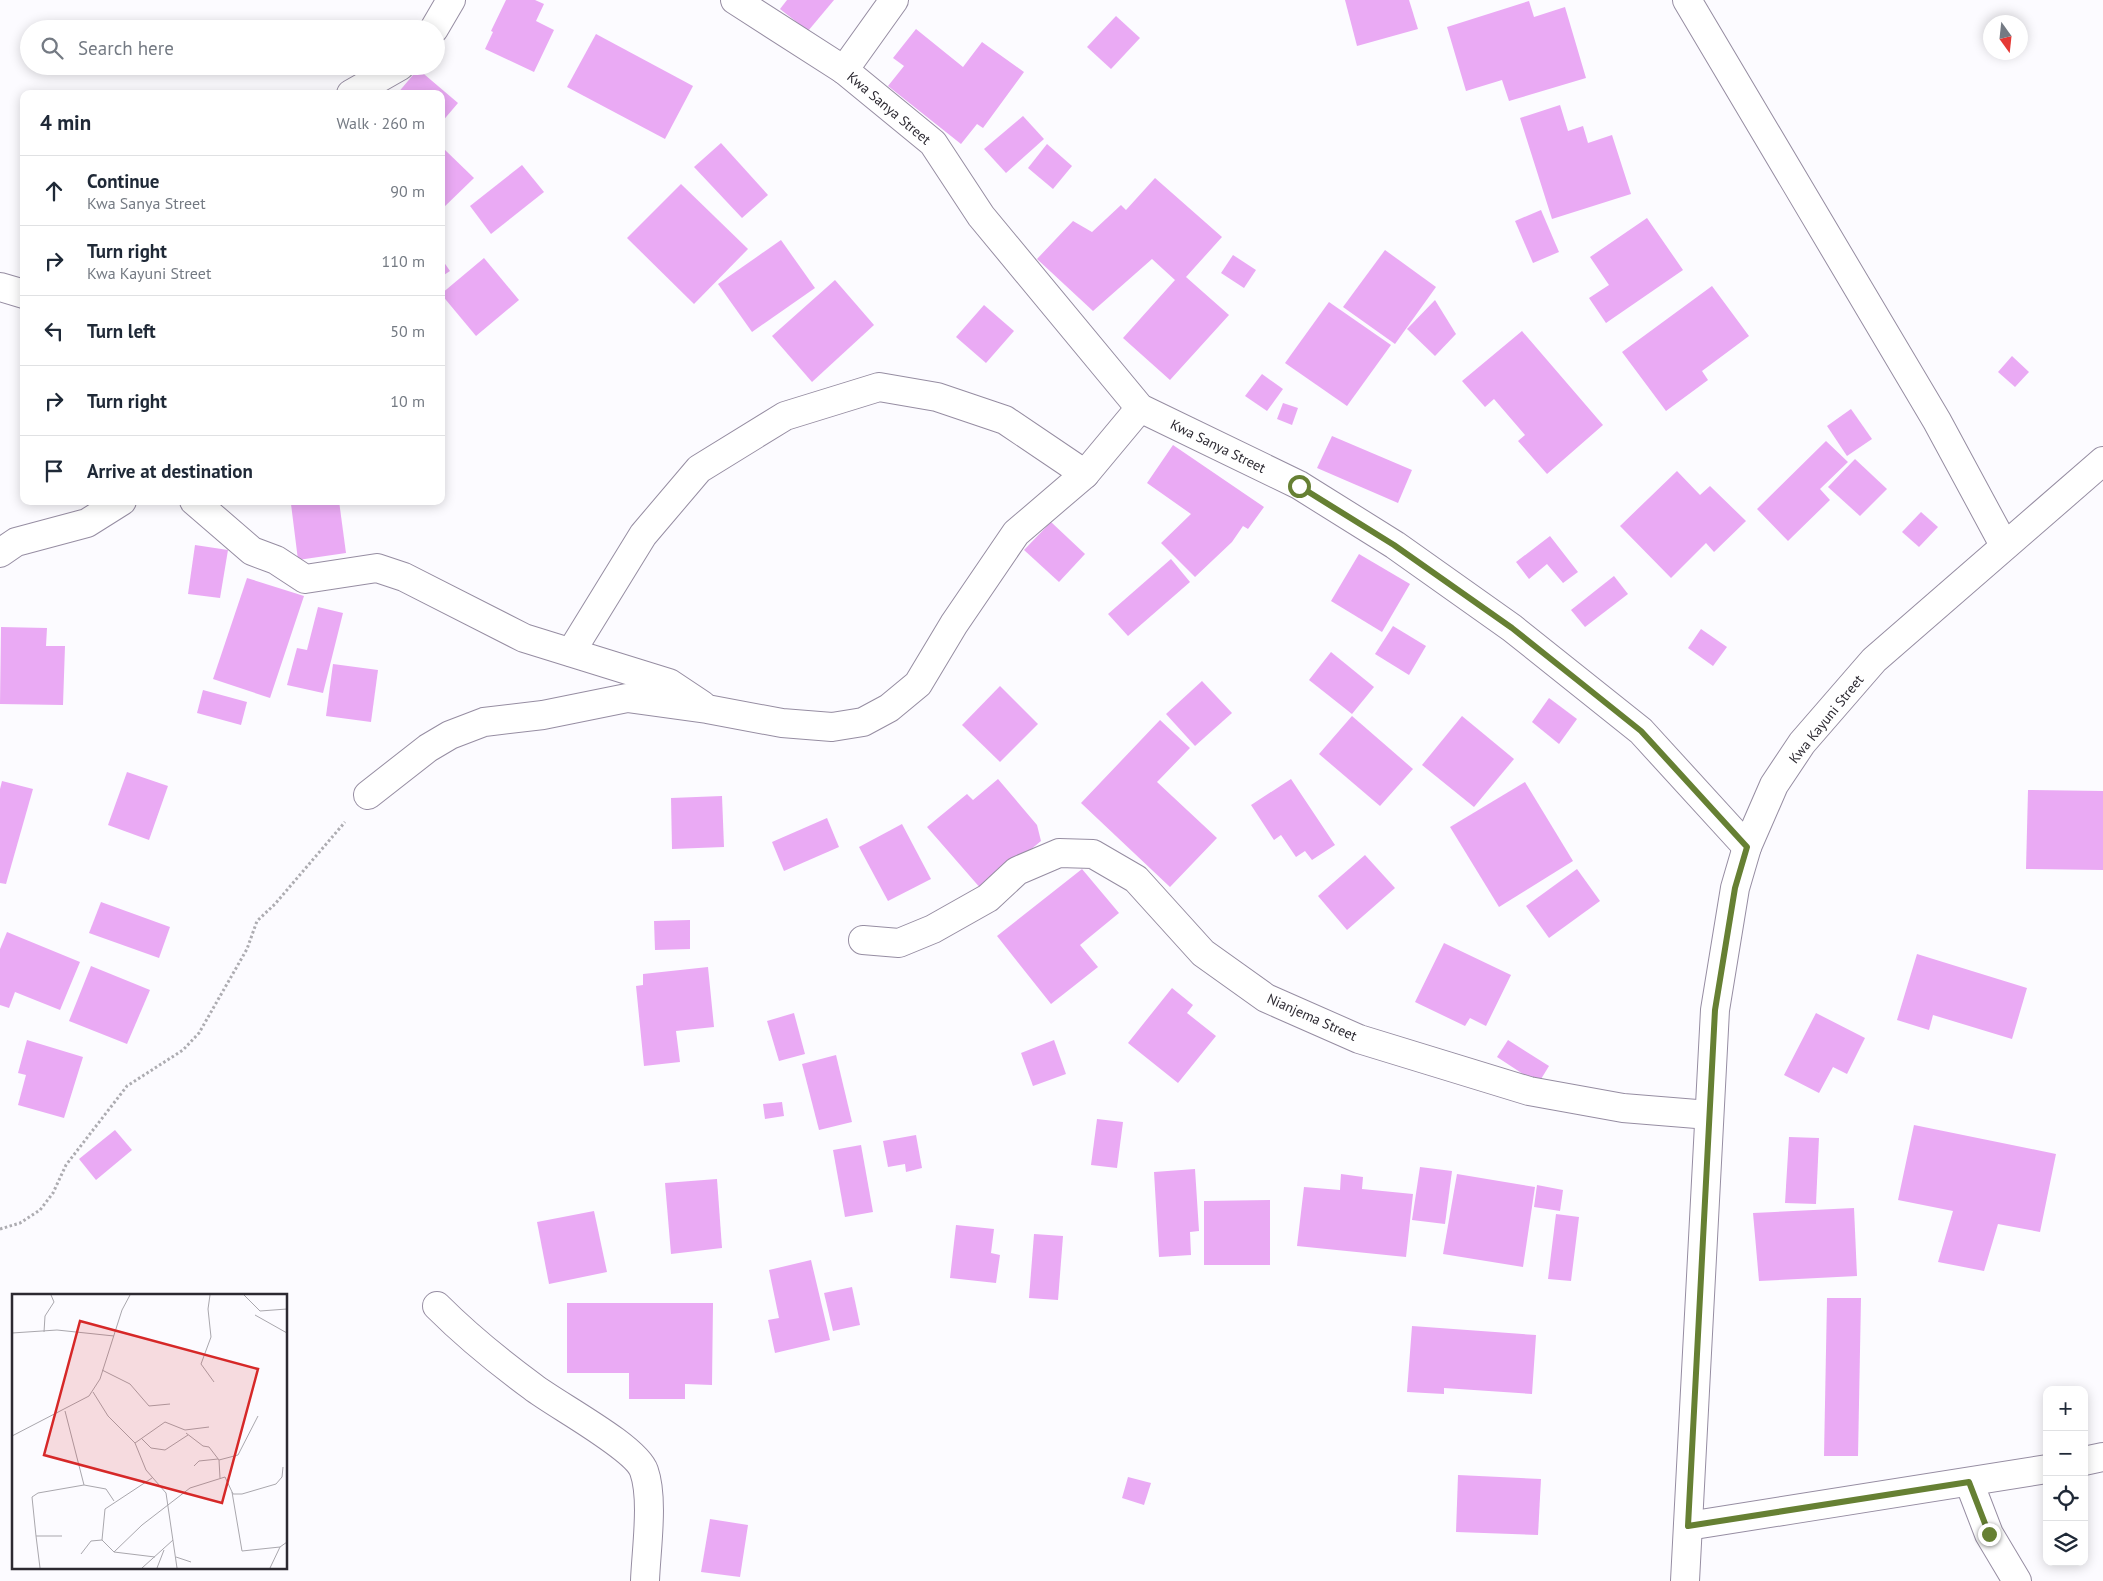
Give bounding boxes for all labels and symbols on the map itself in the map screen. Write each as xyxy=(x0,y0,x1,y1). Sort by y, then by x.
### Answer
north arrow xyxy=(1983,15,2028,60)
street label: Kwa Sanya Street xyxy=(843,68,935,148)
street label: Kwa Sanya Street xyxy=(1167,415,1269,477)
route start xyxy=(1288,475,1311,498)
street label: Kwa Kayuni Street xyxy=(1785,671,1867,767)
street label: Nianjema Street xyxy=(1264,989,1360,1045)
inset map xyxy=(12,1294,288,1568)
route end xyxy=(1978,1523,2001,1546)

